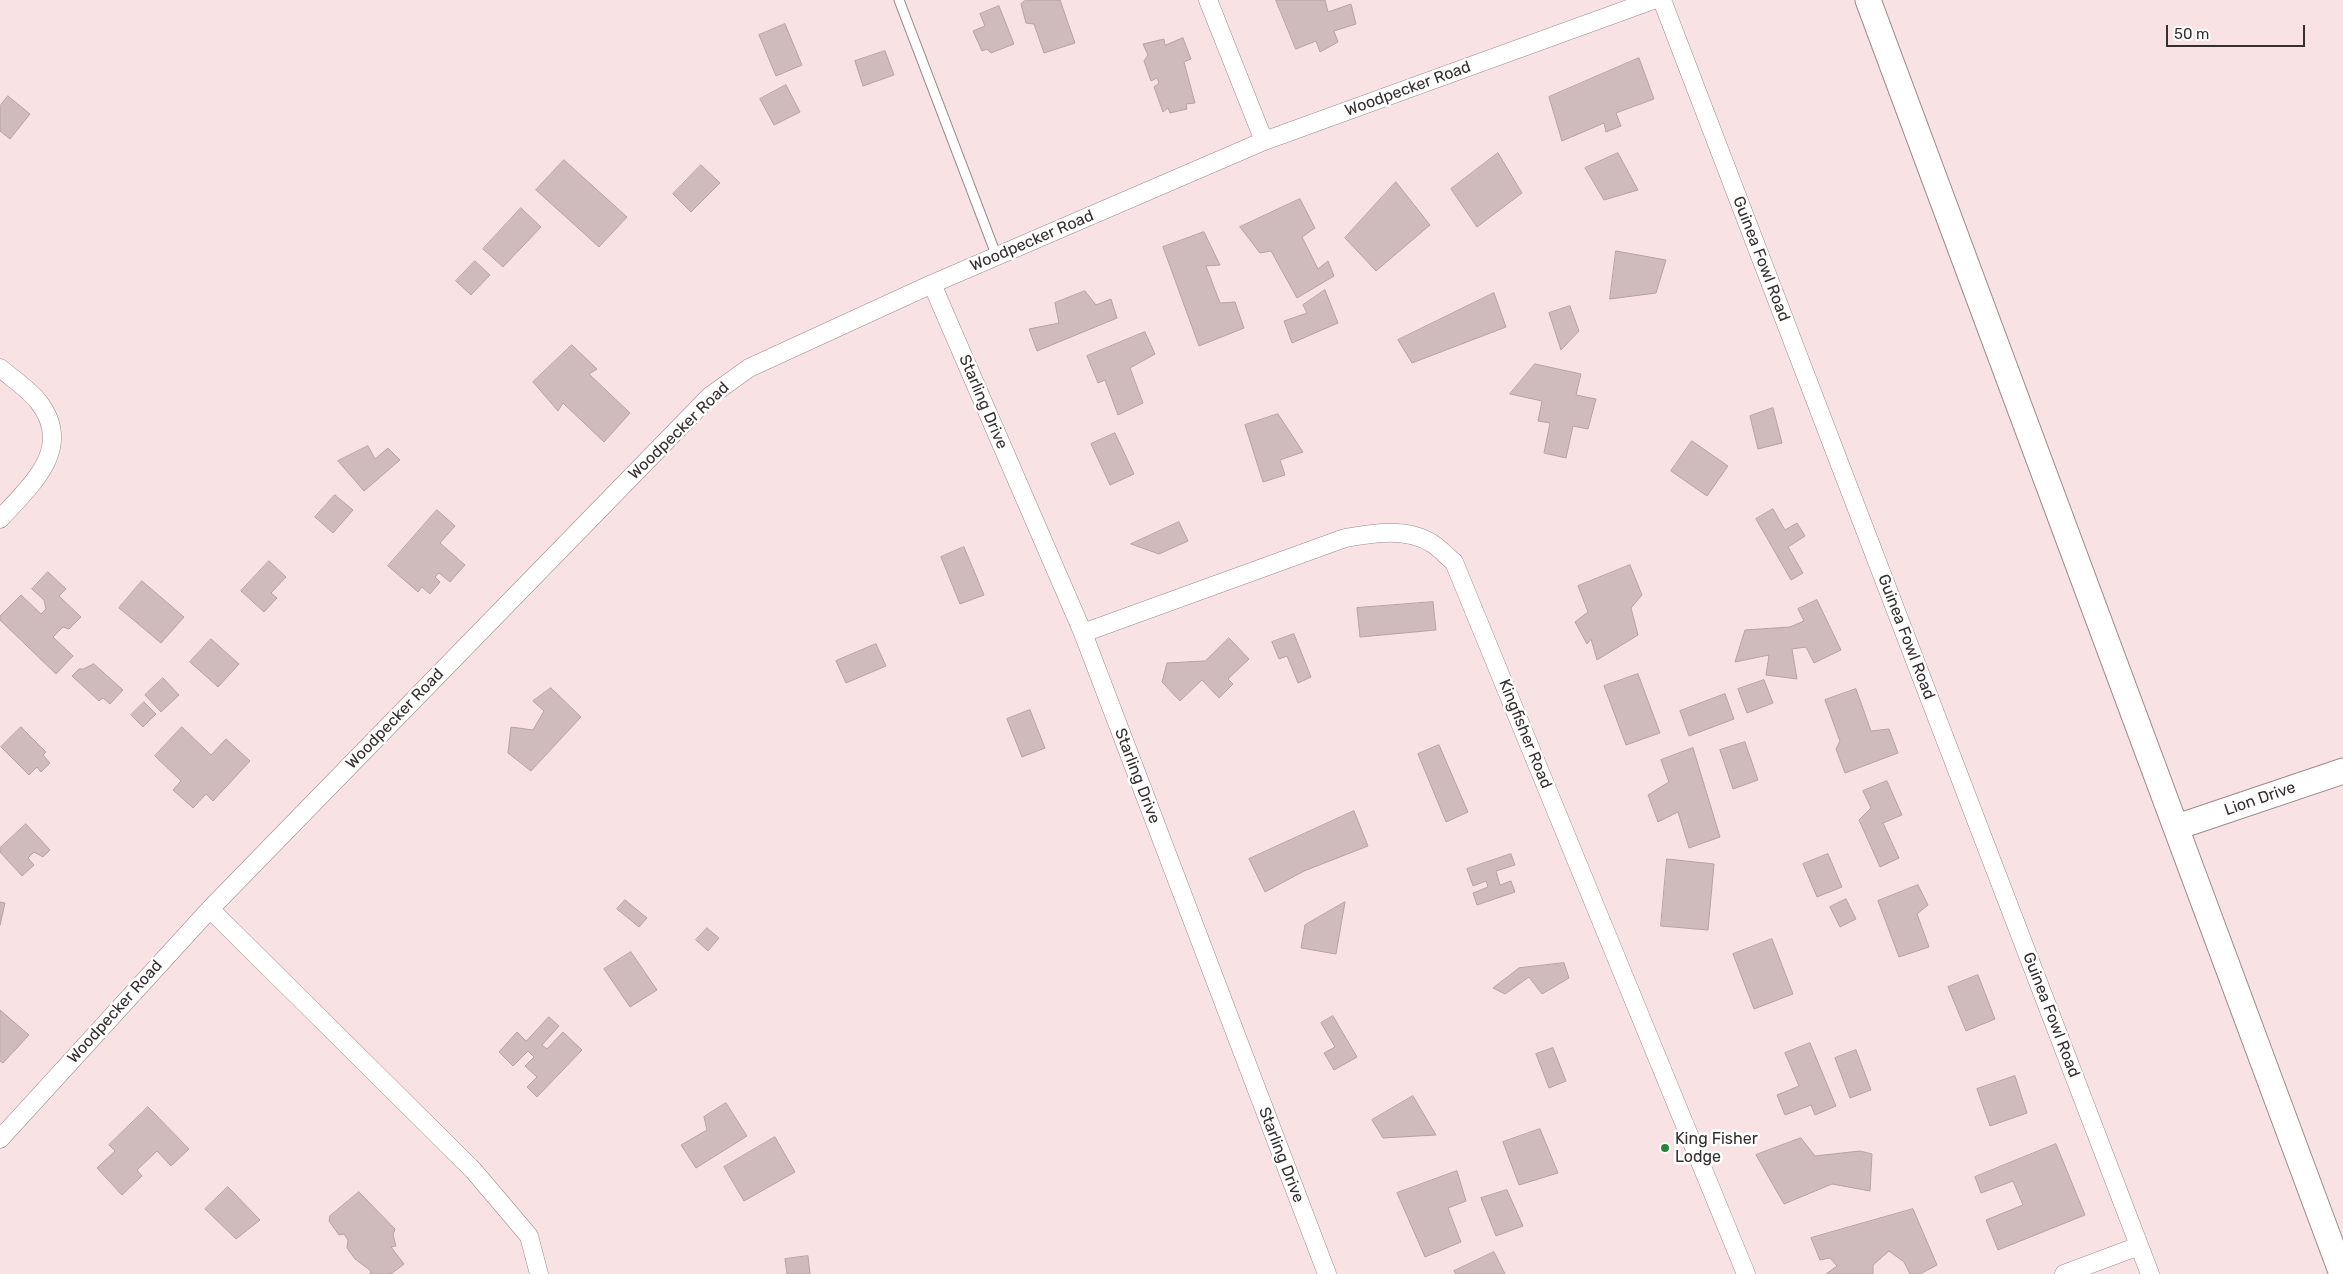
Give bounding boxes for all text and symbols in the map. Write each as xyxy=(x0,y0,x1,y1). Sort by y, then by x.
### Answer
scale bar xyxy=(2168,15,2307,47)
text: 50 m xyxy=(2174,25,2209,43)
street label: Woodpecker Road xyxy=(1342,57,1474,121)
street label: Guinea Fowl Road xyxy=(1728,194,1794,324)
street label: Woodpecker Road xyxy=(967,206,1097,276)
street label: Starling Drive xyxy=(955,352,1011,452)
street label: Woodpecker Road xyxy=(625,378,733,484)
street label: Guinea Fowl Road xyxy=(1873,572,1939,702)
street label: Woodpecker Road xyxy=(342,665,448,773)
street label: Kingfisher Road xyxy=(1494,676,1556,792)
street label: Starling Drive xyxy=(1110,726,1164,826)
street label: Lion Drive xyxy=(2222,778,2298,820)
street label: Guinea Fowl Road xyxy=(2018,950,2084,1080)
street label: Woodpecker Road xyxy=(64,956,166,1068)
street label: Starling Drive xyxy=(1254,1105,1308,1205)
place label: King Fisher Lodge xyxy=(1675,1129,1758,1167)
marker: King Fisher Lodge xyxy=(1659,1142,1671,1154)

